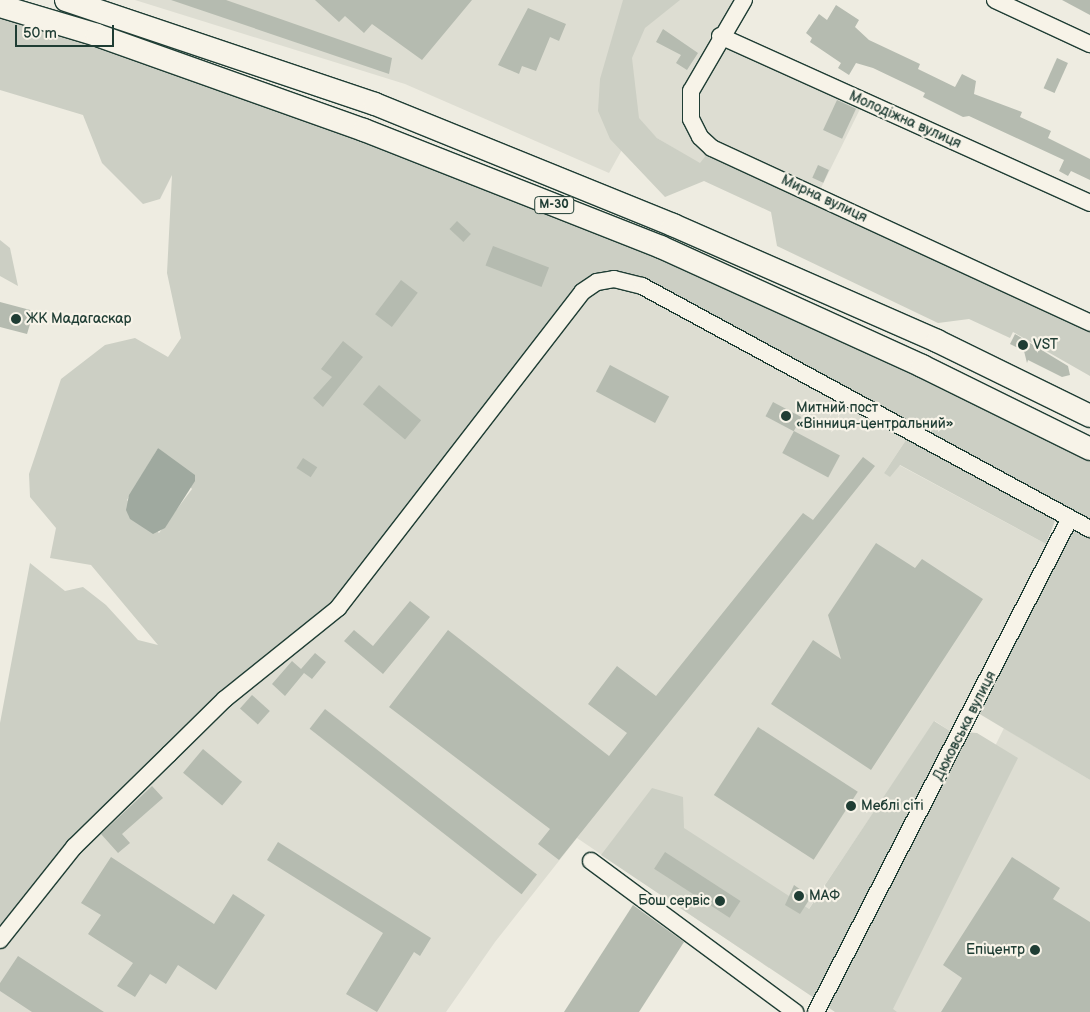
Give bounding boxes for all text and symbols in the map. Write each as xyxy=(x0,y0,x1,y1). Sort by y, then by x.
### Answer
scale bar xyxy=(18,15,116,47)
text: 50 m xyxy=(23,24,57,43)
street label: Молодіжна вулиця xyxy=(846,88,964,152)
street label: Мирна вулиця xyxy=(778,172,870,226)
road number: М-30 xyxy=(534,196,574,214)
place label: ЖК Мадагаскар xyxy=(26,311,131,327)
marker: ЖК Мадагаскар xyxy=(10,313,22,325)
place label: VST xyxy=(1033,337,1058,353)
marker: VST xyxy=(1017,339,1029,351)
place label: Митний пост «Вінниця-центральний» xyxy=(796,400,954,432)
marker: Митний пост «Вінниця-центральний» xyxy=(780,410,792,422)
street label: Дюковська вулиця xyxy=(930,668,1000,784)
place label: Меблі сіті xyxy=(861,798,924,814)
marker: Меблі сіті xyxy=(845,800,857,812)
place label: МАФ xyxy=(809,888,840,904)
marker: МАФ xyxy=(793,890,805,902)
place label: Бош сервіс xyxy=(638,893,710,909)
marker: Бош сервіс xyxy=(714,895,726,907)
place label: Епіцентр xyxy=(966,942,1025,958)
marker: Епіцентр xyxy=(1029,944,1041,956)

